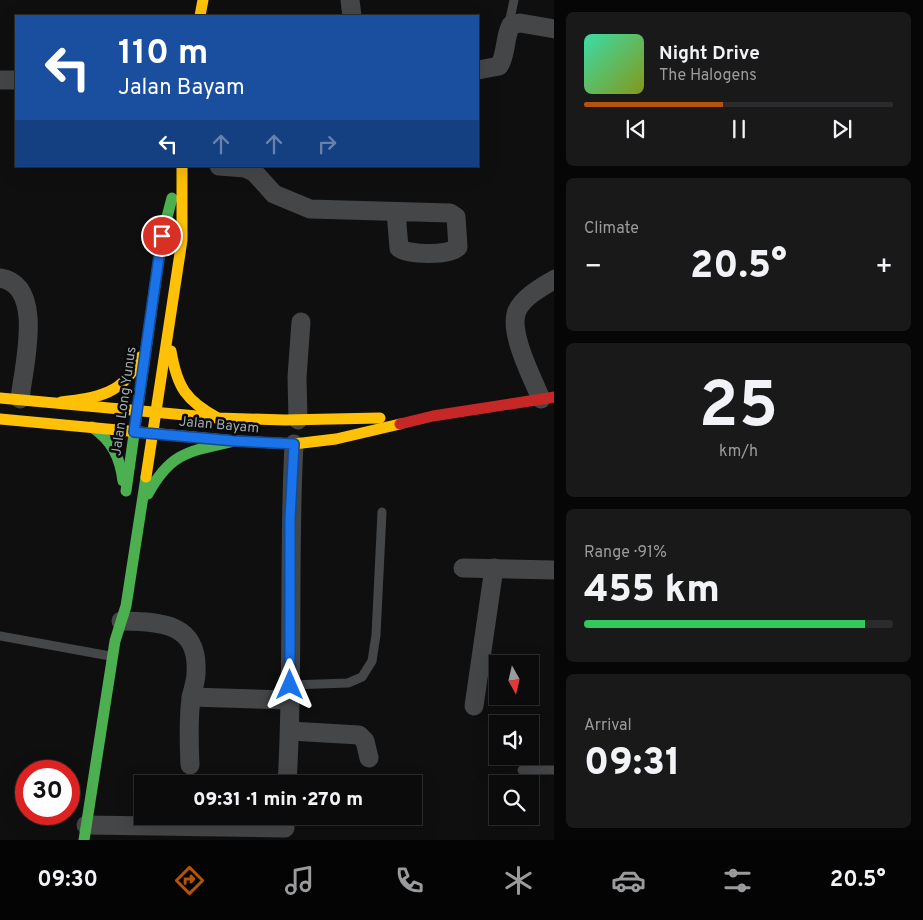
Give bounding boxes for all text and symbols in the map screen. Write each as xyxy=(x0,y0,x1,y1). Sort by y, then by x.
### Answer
text: 110 m xyxy=(118,32,208,76)
icon: left xyxy=(35,35,100,100)
text: Night Drive xyxy=(659,42,760,66)
text: The Halogens xyxy=(659,66,757,86)
text: Jalan Bayam xyxy=(118,75,245,102)
icon: previous xyxy=(622,115,650,143)
icon: pause xyxy=(725,115,753,143)
icon: next xyxy=(828,115,856,143)
icon: left xyxy=(154,130,182,158)
icon: ahead xyxy=(207,130,235,158)
icon: ahead xyxy=(260,130,288,158)
icon: right xyxy=(313,130,341,158)
pin xyxy=(141,215,183,257)
text: Climate xyxy=(584,219,639,239)
icon: arrive xyxy=(148,222,176,250)
text: 20.5° xyxy=(690,243,787,292)
text: − xyxy=(584,250,602,286)
text: + xyxy=(875,250,893,286)
street label: Jalan Long Yunus xyxy=(108,346,141,457)
text: 25 xyxy=(699,368,778,450)
street label: Jalan Bayam xyxy=(178,414,260,437)
text: km/h xyxy=(719,442,758,462)
text: Range · 91% xyxy=(584,543,667,563)
text: 455 km xyxy=(584,567,720,616)
north arrow xyxy=(489,655,539,705)
map controls xyxy=(489,655,539,825)
position arrow xyxy=(263,658,315,710)
button: sound xyxy=(489,715,539,765)
text: Arrival xyxy=(584,716,632,736)
text: 09:31 xyxy=(584,740,680,789)
speed limit sign: 30 xyxy=(15,760,80,825)
button: search xyxy=(489,775,539,825)
text: 09:31 · 1 min · 270 m xyxy=(193,788,363,812)
icon: directions xyxy=(172,863,207,898)
icon: music xyxy=(282,863,317,898)
icon: phone xyxy=(392,863,427,898)
icon: climate xyxy=(501,863,536,898)
icon: car xyxy=(611,863,646,898)
icon: filters xyxy=(720,863,755,898)
text: 09:30 xyxy=(37,867,98,894)
text: 20.5° xyxy=(830,867,886,894)

